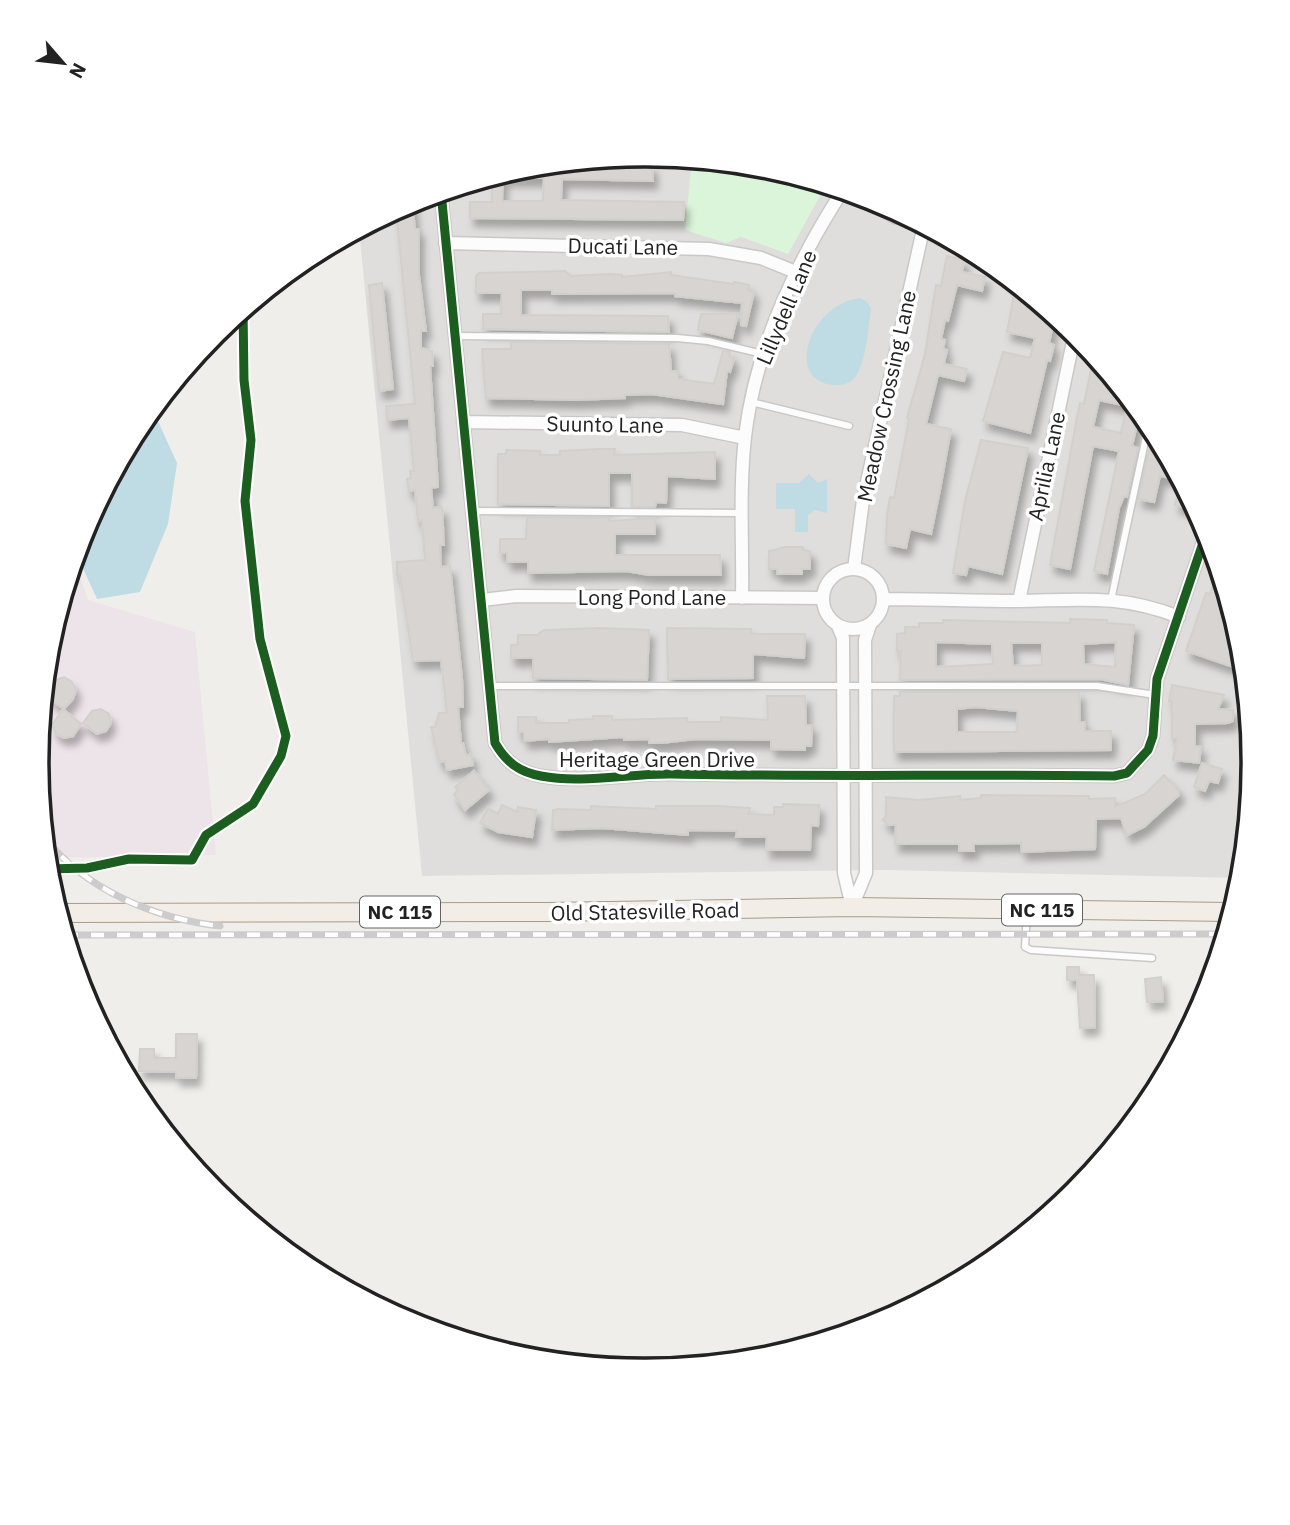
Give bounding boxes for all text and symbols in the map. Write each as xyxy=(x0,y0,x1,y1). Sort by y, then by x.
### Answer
north arrow xyxy=(28,28,98,98)
text: N xyxy=(64,59,92,83)
street label: Ducati Lane xyxy=(567,231,679,261)
street label: Lillydell Lane xyxy=(749,245,823,369)
street label: Meadow Crossing Lane xyxy=(850,288,922,504)
street label: Suunto Lane xyxy=(546,409,664,439)
street label: Aprilia Lane xyxy=(1021,409,1071,523)
street label: Long Pond Lane xyxy=(578,583,726,611)
street label: Heritage Green Drive xyxy=(559,745,755,773)
road number: NC 115 xyxy=(1002,894,1082,926)
street label: Old Statesville Road xyxy=(550,895,740,927)
road number: NC 115 xyxy=(360,896,440,928)

